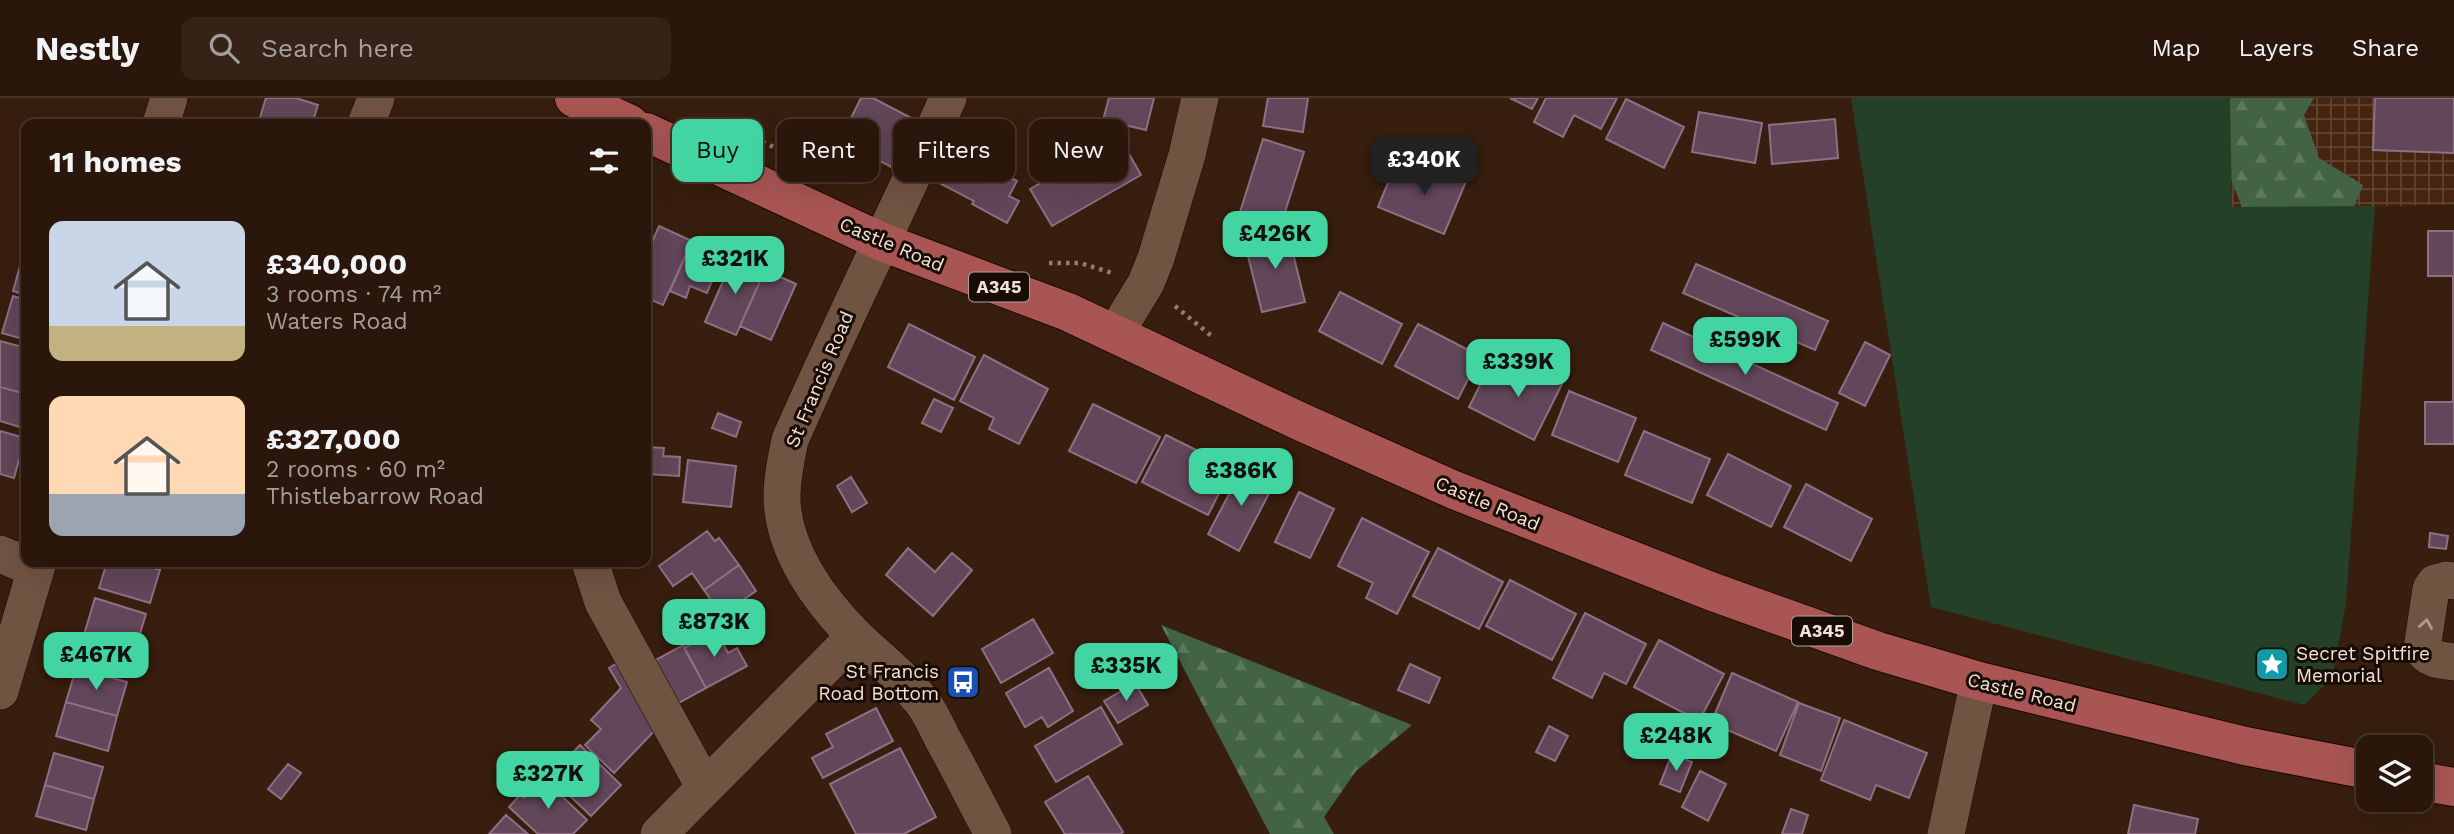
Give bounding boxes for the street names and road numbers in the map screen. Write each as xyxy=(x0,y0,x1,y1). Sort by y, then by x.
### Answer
street label: Castle Road xyxy=(836,212,948,277)
road number: A345 xyxy=(969,272,1029,302)
street label: St Francis Road xyxy=(780,308,859,451)
street label: Castle Road xyxy=(1432,471,1544,536)
road number: A345 xyxy=(1792,616,1852,646)
street label: Castle Road xyxy=(1965,668,2079,717)

